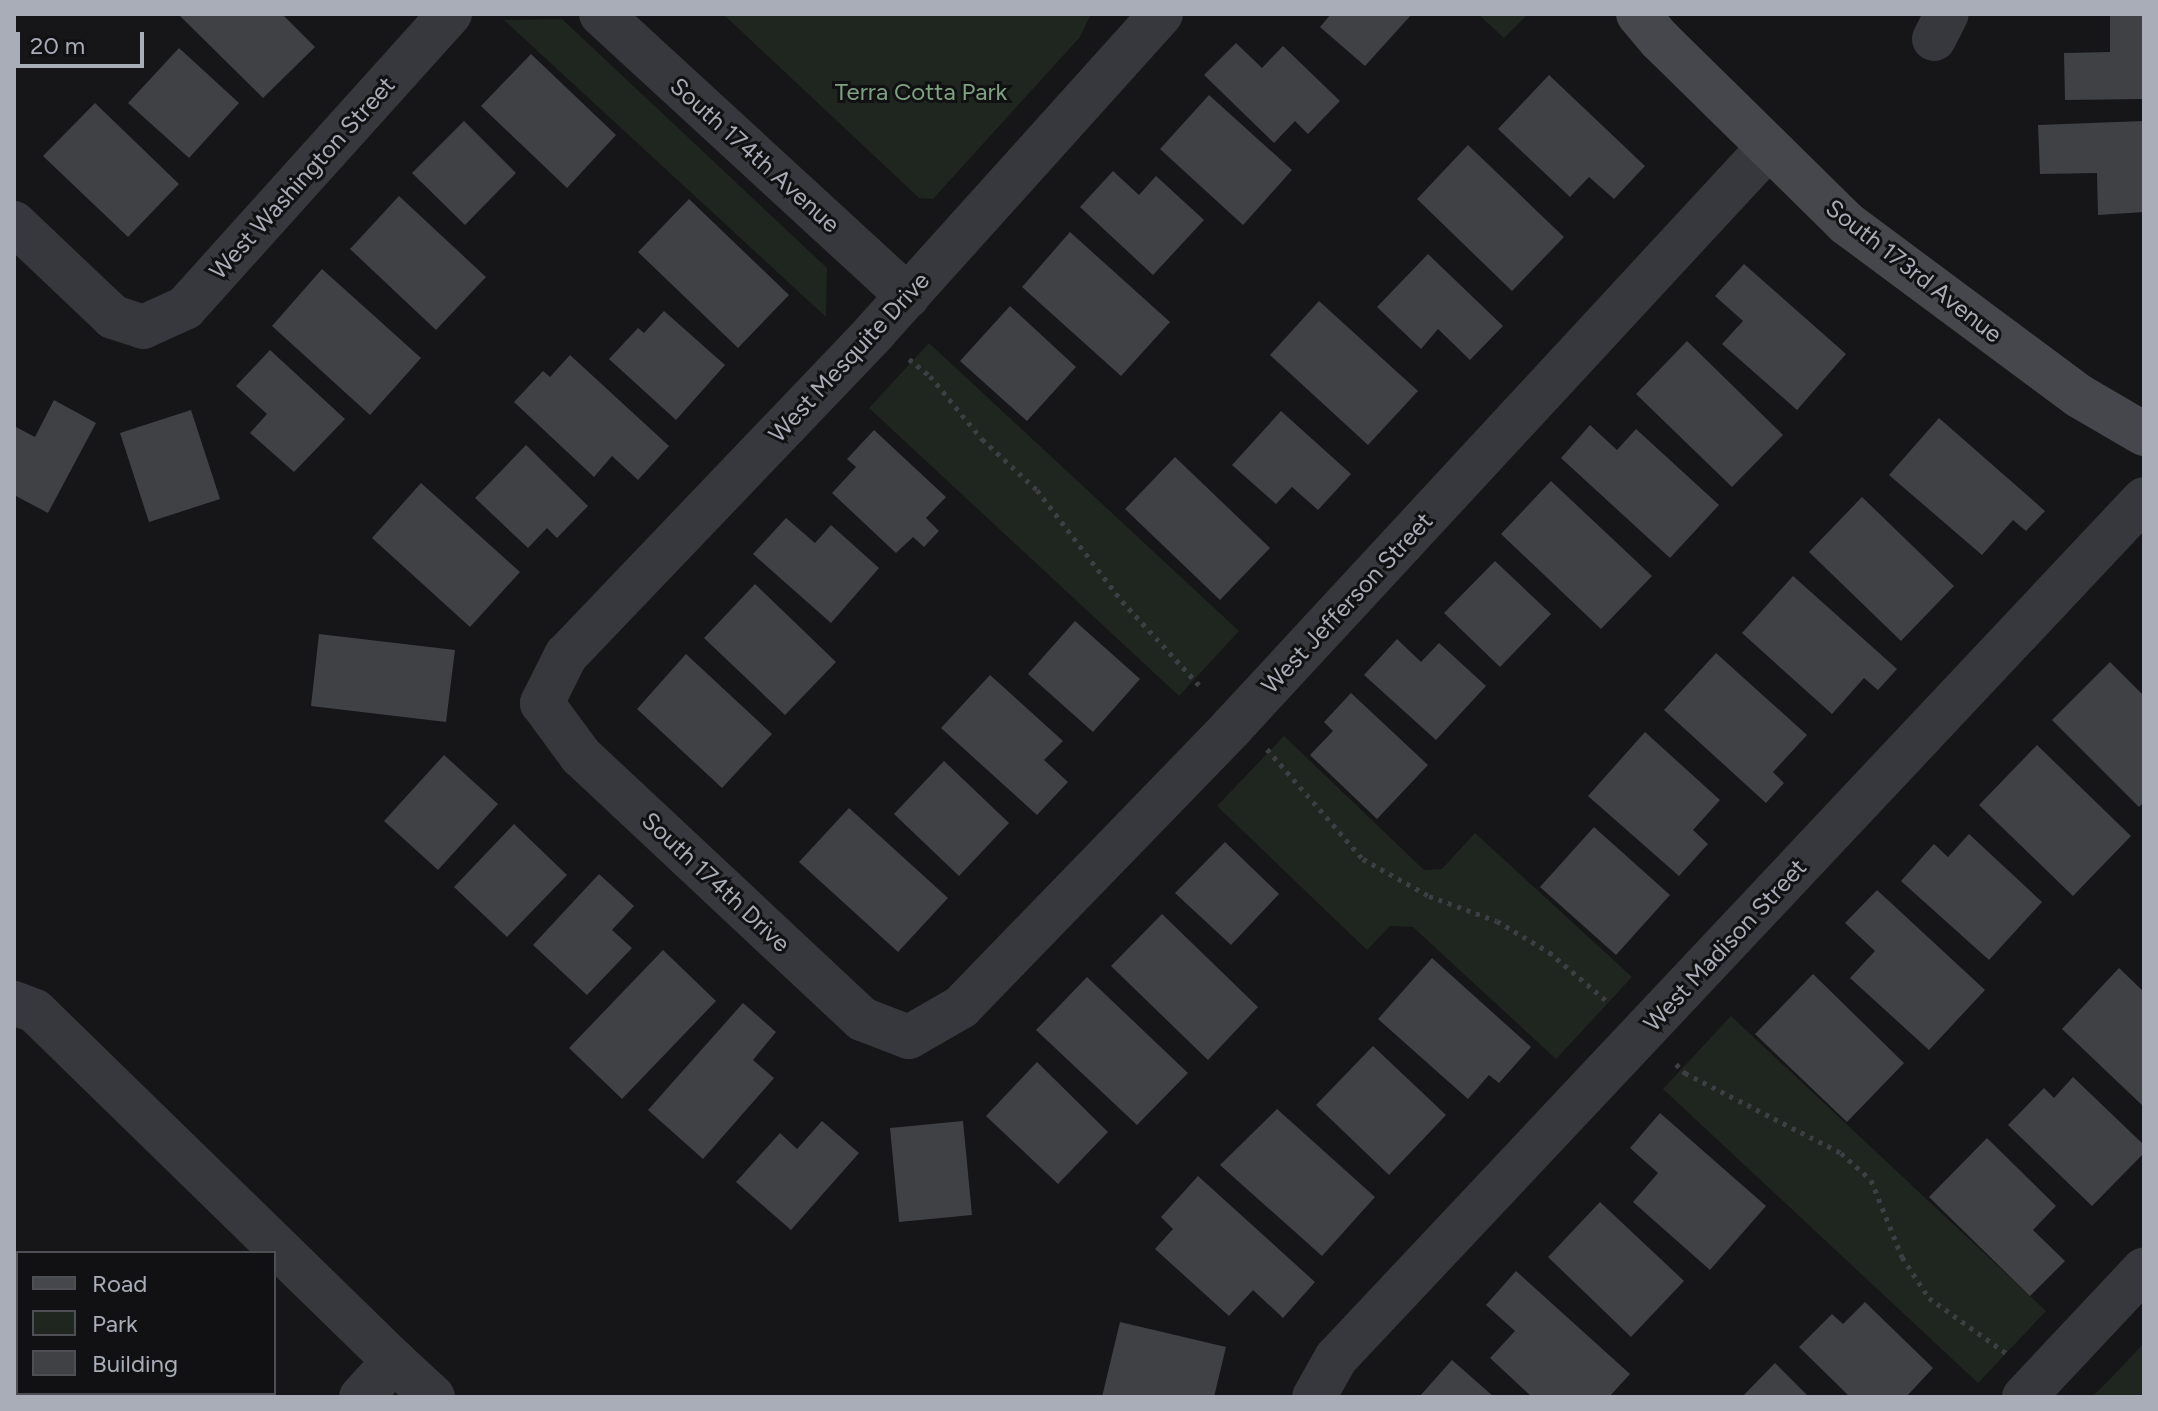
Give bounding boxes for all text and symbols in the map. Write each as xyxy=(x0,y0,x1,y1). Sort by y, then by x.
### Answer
scale bar xyxy=(20,16,148,66)
text: 20 m xyxy=(30,31,85,60)
street label: West Washington Street xyxy=(203,71,401,285)
street label: South 174th Avenue xyxy=(664,71,846,239)
park label: Terra Cotta Park xyxy=(835,78,1007,106)
street label: South 173rd Avenue xyxy=(1820,193,2008,349)
street label: West Mesquite Drive xyxy=(763,266,935,448)
street label: West Jefferson Street xyxy=(1256,506,1438,700)
street label: South 174th Drive xyxy=(636,806,796,958)
street label: West Madison Street xyxy=(1638,853,1812,1037)
legend xyxy=(16,1251,276,1395)
text: Road xyxy=(92,1269,147,1298)
text: Park xyxy=(92,1309,138,1338)
text: Building xyxy=(92,1349,178,1378)

